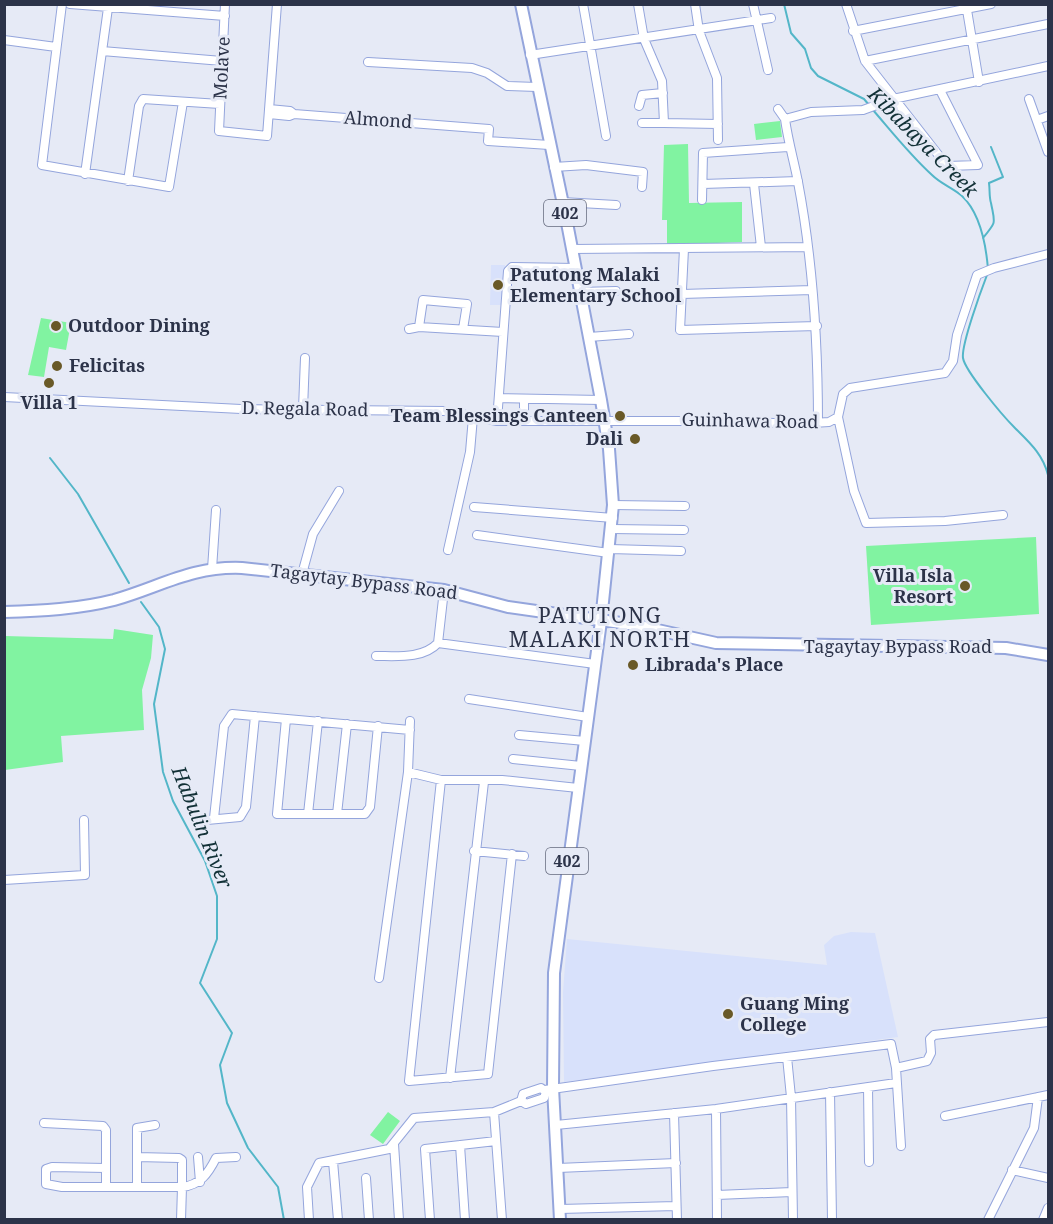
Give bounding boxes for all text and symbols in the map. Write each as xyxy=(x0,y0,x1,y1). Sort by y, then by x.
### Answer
street label: Molave xyxy=(207,36,235,100)
water label: Kibabaya Creek xyxy=(862,80,985,203)
street label: Almond xyxy=(343,105,413,133)
road number: 402 xyxy=(544,200,586,226)
place label: Patutong Malaki Elementary School xyxy=(510,262,682,307)
marker: Patutong Malaki Elementary School xyxy=(491,278,505,292)
place label: Outdoor Dining xyxy=(68,313,211,337)
marker: Outdoor Dining xyxy=(49,319,63,333)
place label: Felicitas xyxy=(69,353,145,377)
marker: Felicitas xyxy=(50,359,64,373)
marker: Villa 1 xyxy=(42,376,56,390)
place label: Villa 1 xyxy=(20,390,78,414)
street label: D. Regala Road xyxy=(241,395,369,421)
place label: Team Blessings Canteen xyxy=(391,403,608,427)
street label: Guinhawa Road xyxy=(681,407,819,433)
marker: Team Blessings Canteen xyxy=(613,409,627,423)
place label: Dali xyxy=(586,426,624,450)
marker: Dali xyxy=(628,432,642,446)
street label: Tagaytay Bypass Road xyxy=(269,558,459,604)
place label: Villa Isla Resort xyxy=(873,563,953,608)
marker: Villa Isla Resort xyxy=(958,579,972,593)
district label: PATUTONG MALAKI NORTH xyxy=(509,601,691,653)
street label: Tagaytay Bypass Road xyxy=(804,634,992,658)
place label: Librada's Place xyxy=(645,652,783,676)
marker: Librada's Place xyxy=(626,658,640,672)
water label: Habulin River xyxy=(165,761,239,892)
road number: 402 xyxy=(546,848,588,874)
place label: Guang Ming College xyxy=(740,991,850,1036)
marker: Guang Ming College xyxy=(721,1007,735,1021)

